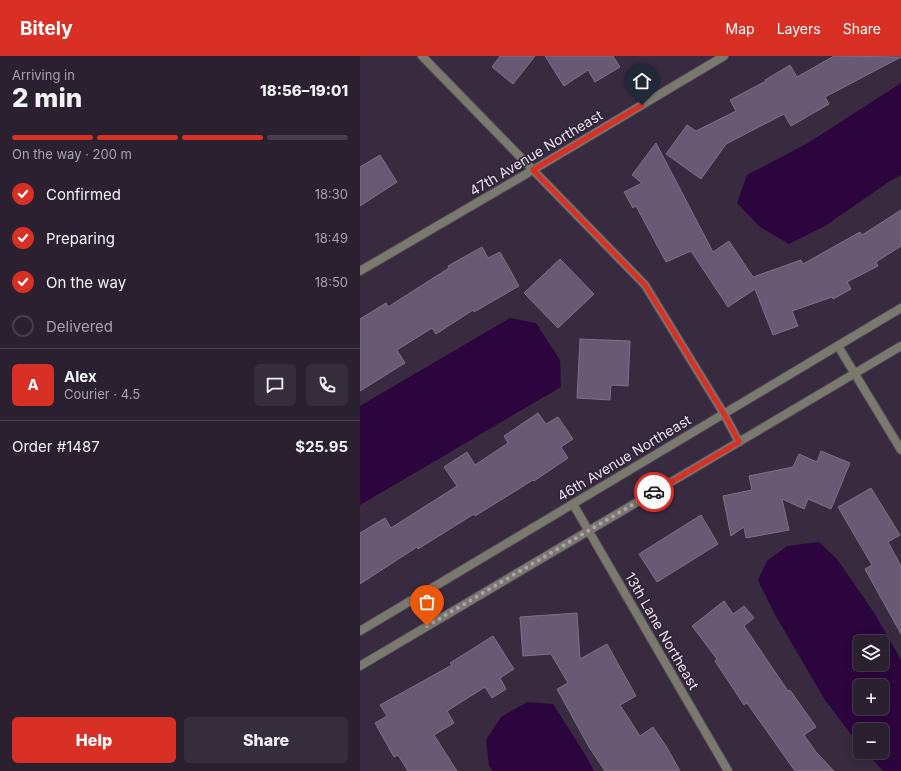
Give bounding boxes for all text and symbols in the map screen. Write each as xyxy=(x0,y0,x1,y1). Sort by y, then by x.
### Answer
text: Bitely xyxy=(20,17,73,40)
text: Map xyxy=(726,20,755,37)
text: Layers xyxy=(777,20,821,37)
text: Share xyxy=(843,20,881,37)
pin xyxy=(625,64,659,105)
text: Arriving in xyxy=(12,67,75,83)
icon: home xyxy=(631,70,653,92)
text: 18:56–19:01 xyxy=(260,81,348,100)
text: 2 min xyxy=(12,82,82,113)
street label: 47th Avenue Northeast xyxy=(466,106,606,199)
text: On the way · 200 m xyxy=(12,146,132,162)
icon: check xyxy=(12,183,34,205)
text: Confirmed xyxy=(46,185,121,204)
text: 18:30 xyxy=(315,186,348,202)
icon: check xyxy=(12,227,34,249)
text: Preparing xyxy=(46,229,115,248)
text: 18:49 xyxy=(314,230,348,246)
icon: check xyxy=(12,271,34,293)
text: On the way xyxy=(46,273,126,292)
text: 18:50 xyxy=(315,274,348,290)
text: Delivered xyxy=(46,317,113,336)
button: chat xyxy=(254,364,296,406)
button: phone xyxy=(306,364,348,406)
text: Alex xyxy=(64,367,97,386)
text: A xyxy=(27,375,39,394)
text: Courier · 4.5 xyxy=(64,386,140,402)
street label: 46th Avenue Northeast xyxy=(554,411,694,504)
text: Order #1487 xyxy=(12,437,100,456)
text: $25.95 xyxy=(295,437,348,456)
courier xyxy=(634,472,674,512)
icon: car xyxy=(643,481,665,503)
street label: 13th Lane Northeast xyxy=(622,569,703,693)
pin xyxy=(410,585,444,626)
icon: bag xyxy=(416,591,438,613)
map controls xyxy=(853,635,889,759)
button: layers xyxy=(853,635,889,671)
button: + xyxy=(853,679,889,715)
button: Help xyxy=(12,717,176,763)
button: Share xyxy=(184,717,348,763)
button: − xyxy=(853,723,889,759)

